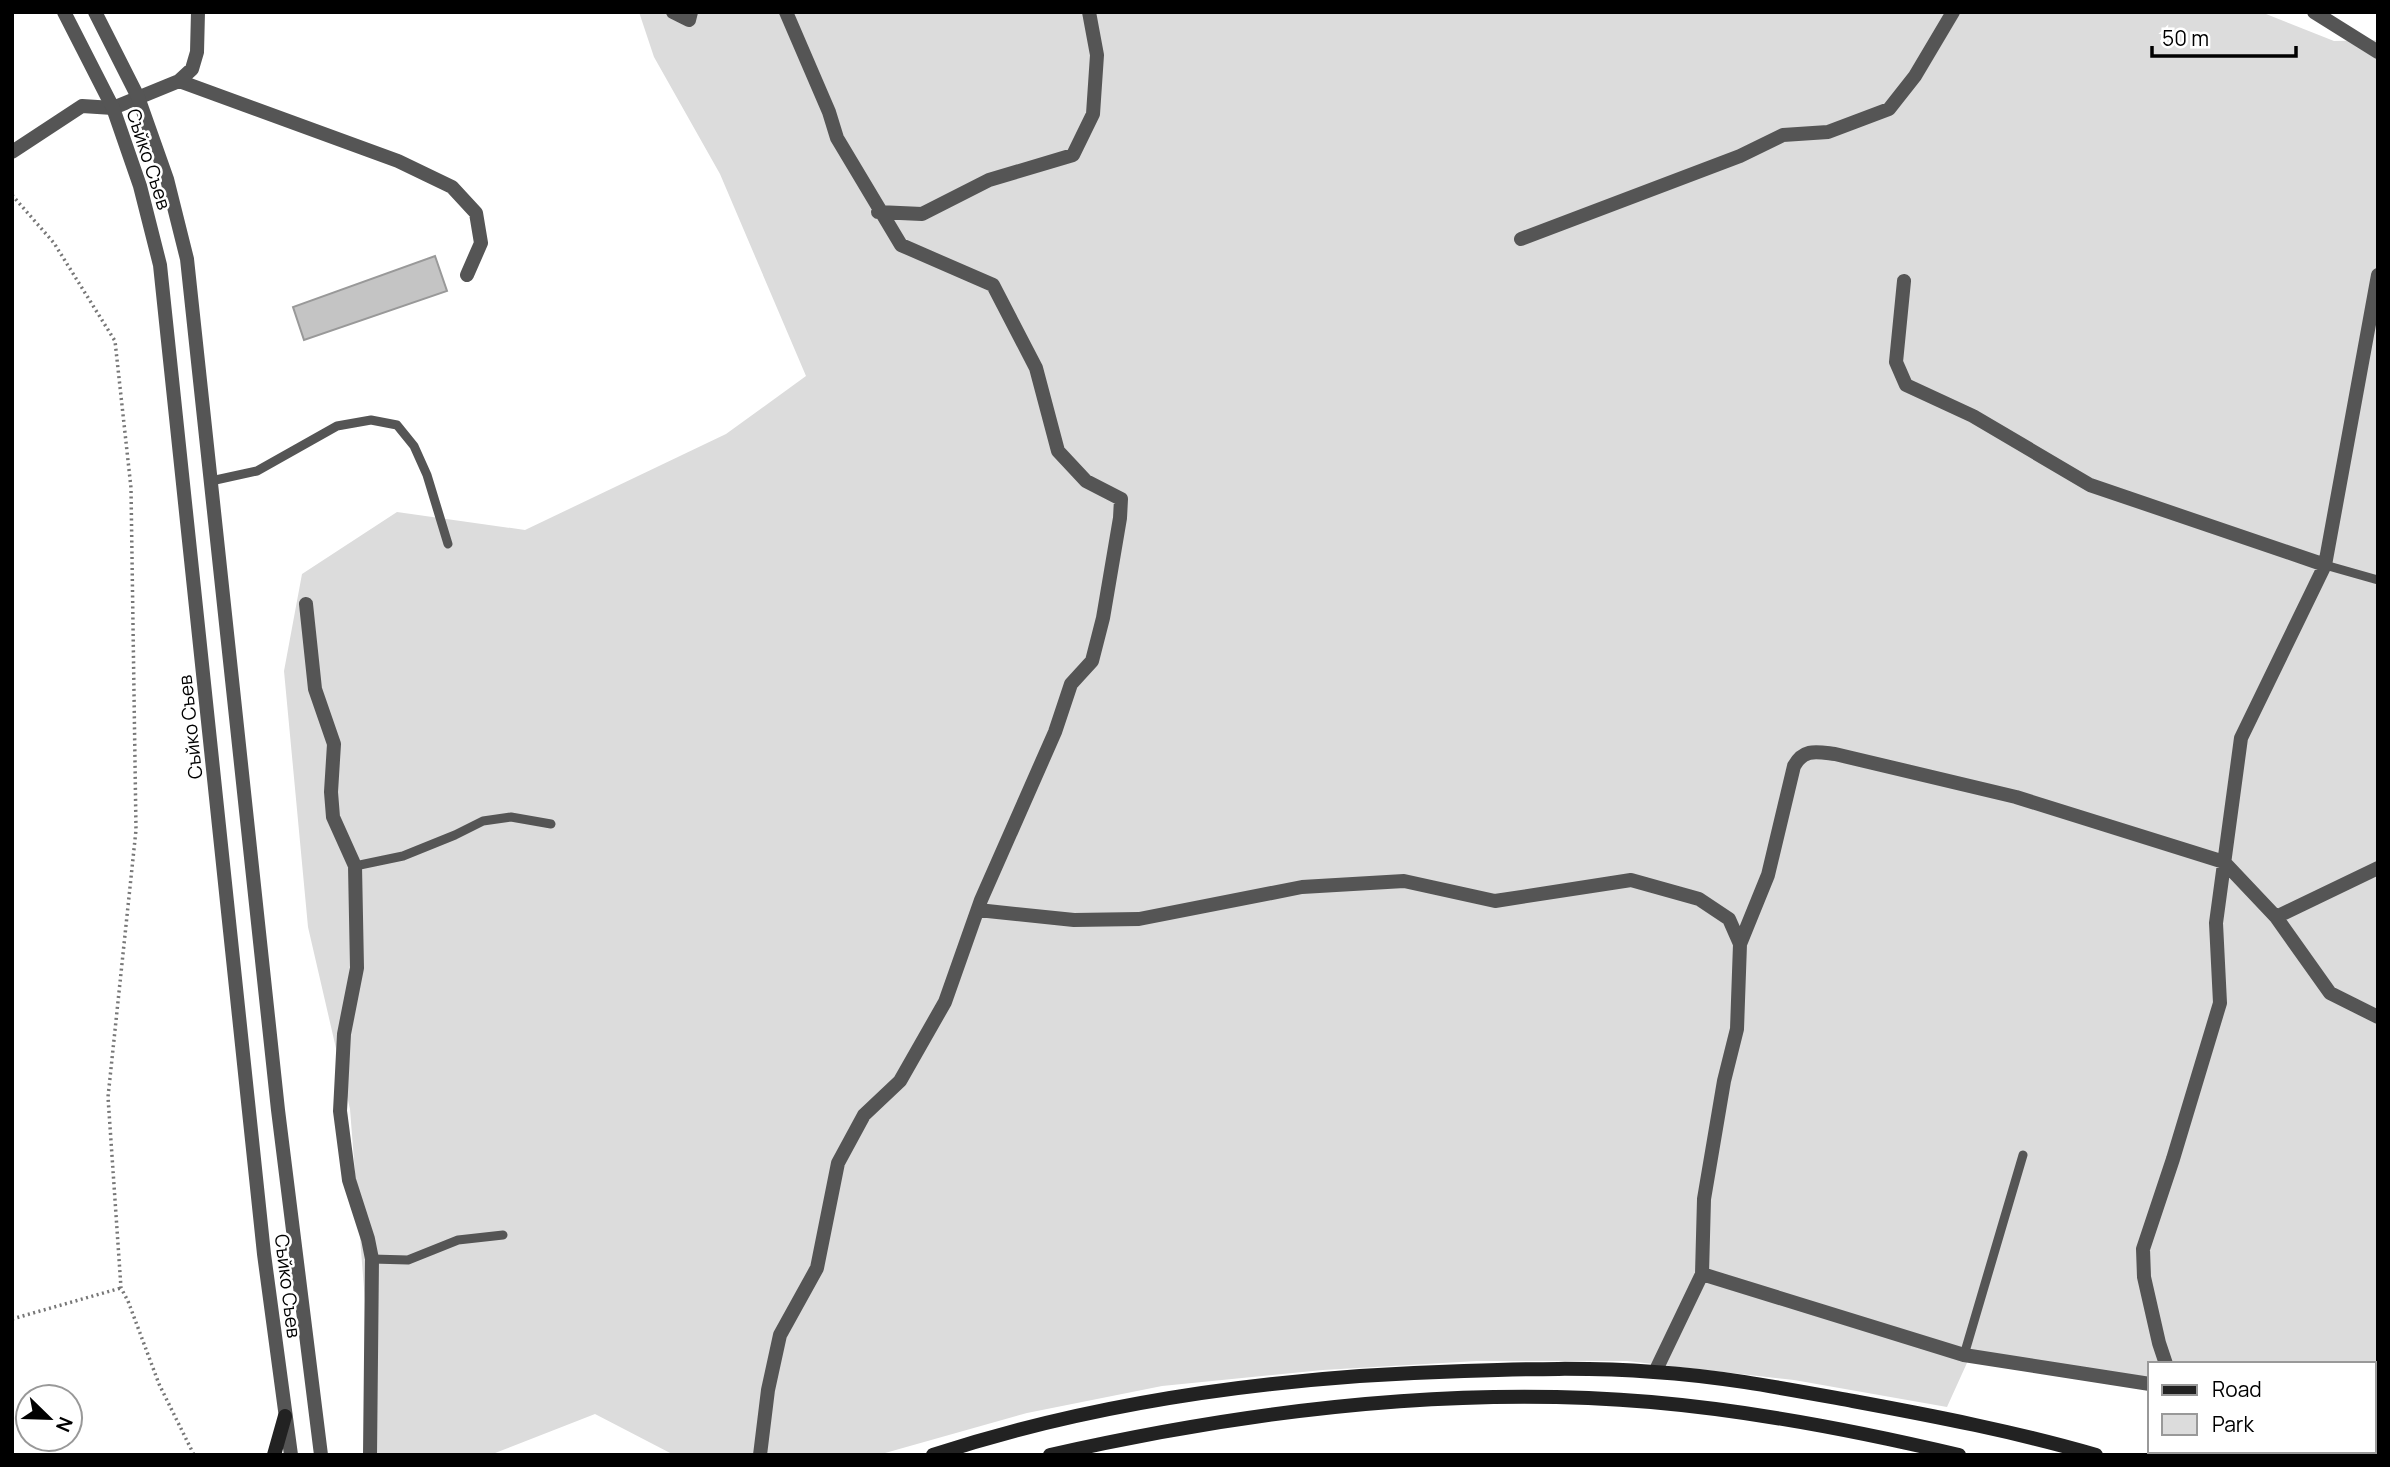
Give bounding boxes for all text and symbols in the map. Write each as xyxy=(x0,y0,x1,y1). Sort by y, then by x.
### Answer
scale bar xyxy=(2152,14,2296,58)
text: 50 m xyxy=(2162,24,2209,52)
street label: Съйко Съев xyxy=(120,105,178,213)
street label: Съйко Съев xyxy=(172,674,208,780)
street label: Съйко Съев xyxy=(269,1233,307,1339)
legend xyxy=(2148,1362,2376,1453)
text: Road xyxy=(2212,1375,2262,1403)
north arrow xyxy=(14,1383,84,1453)
text: Park xyxy=(2212,1410,2254,1438)
text: N xyxy=(50,1413,79,1436)

